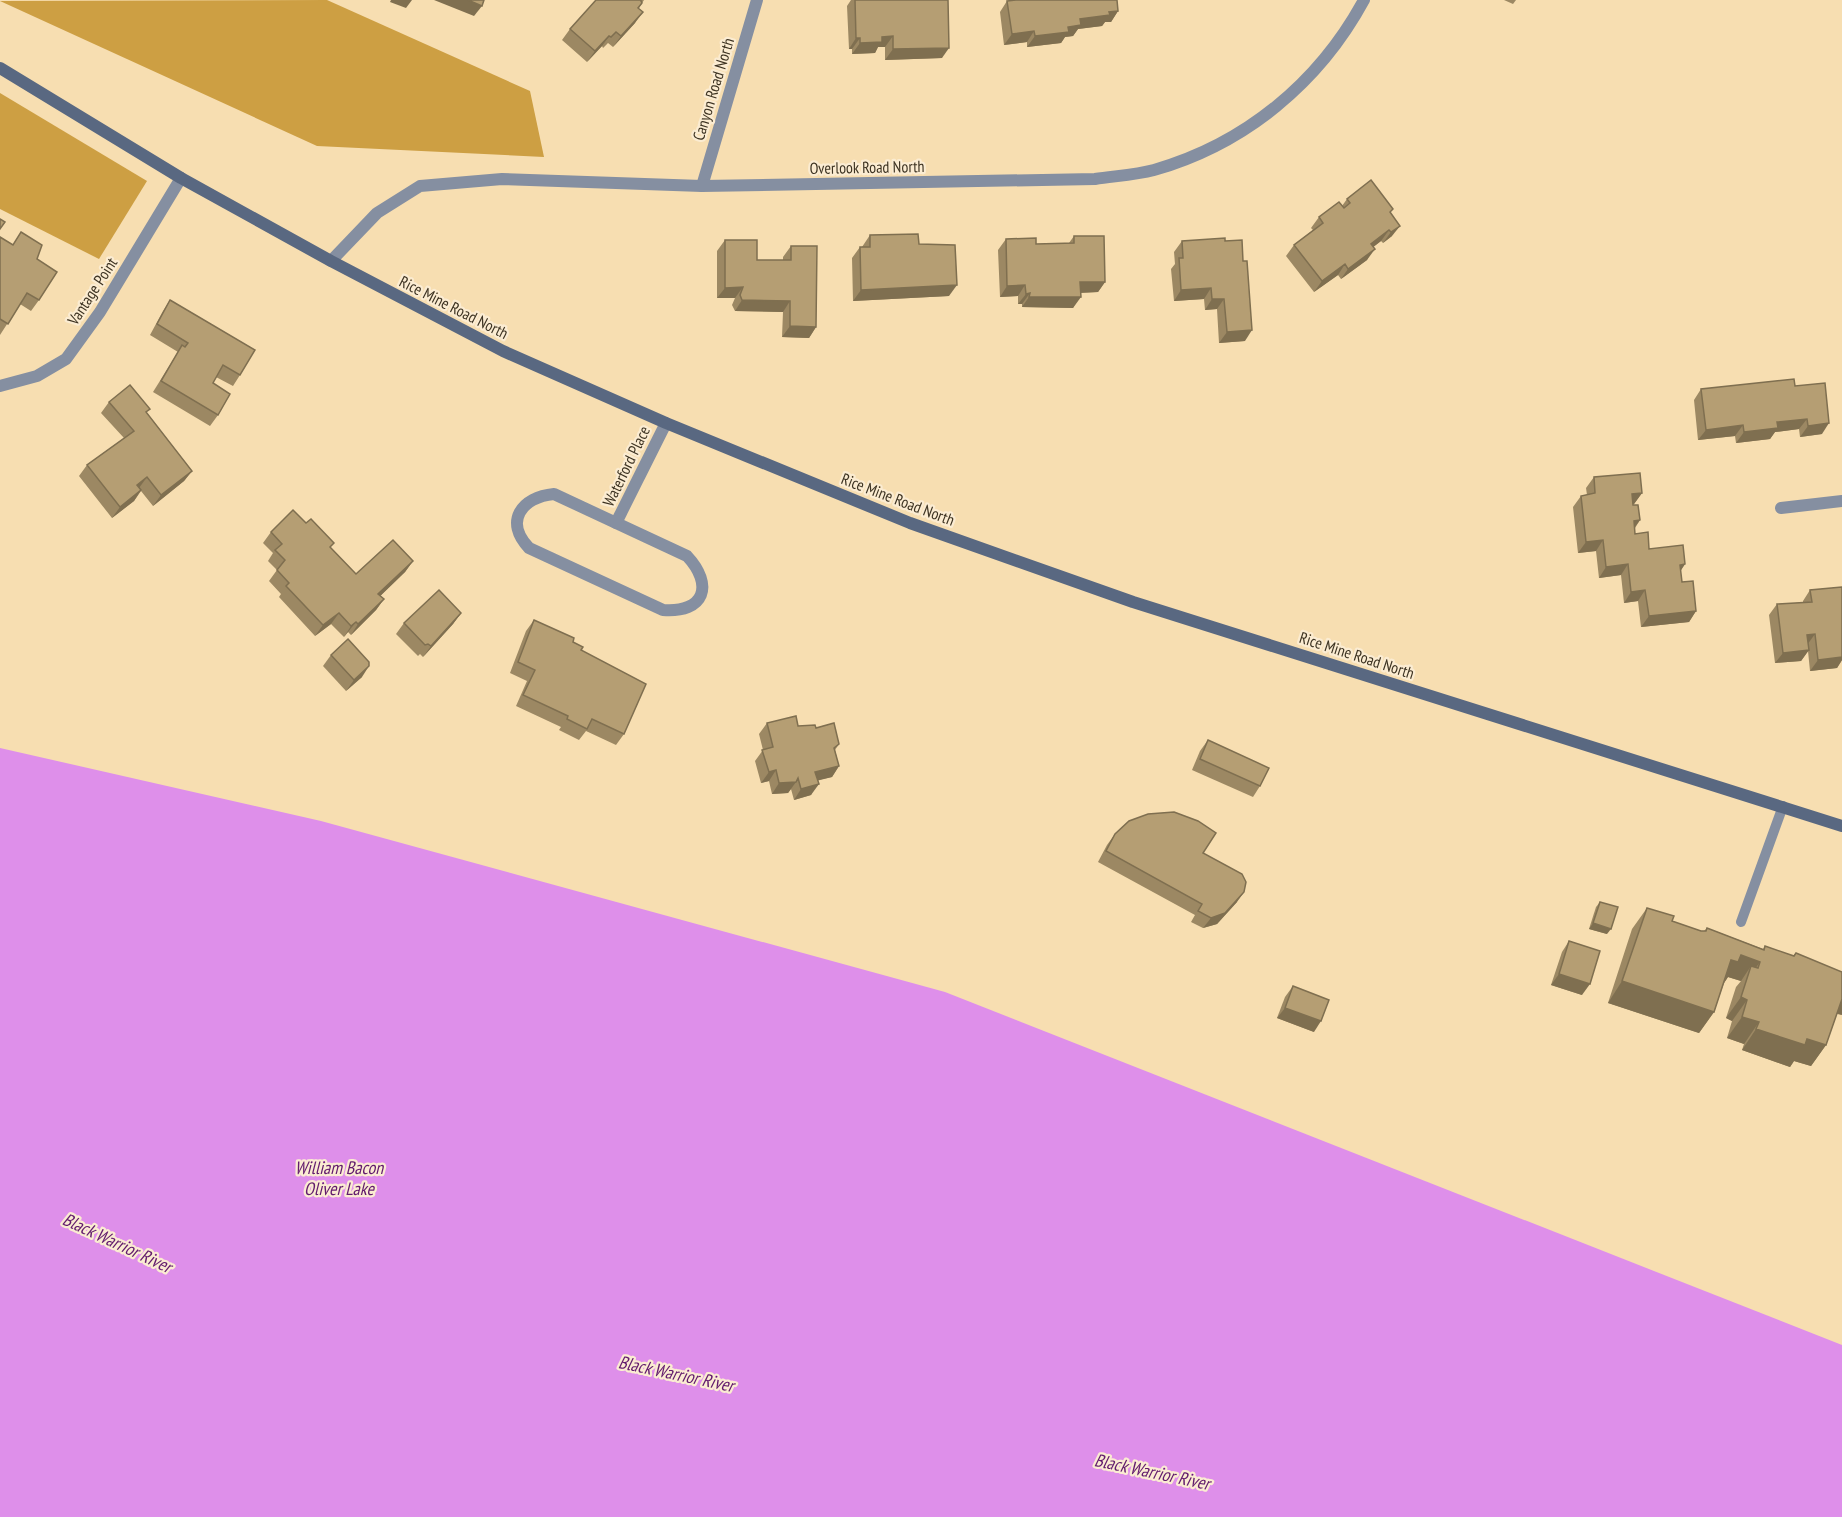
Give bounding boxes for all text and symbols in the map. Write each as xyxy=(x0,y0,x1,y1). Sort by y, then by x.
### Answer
street label: Canyon Road North xyxy=(688,35,738,143)
street label: Overlook Road North xyxy=(809,156,925,178)
street label: Vantage Point xyxy=(62,253,122,329)
street label: Rice Mine Road North xyxy=(396,271,512,343)
street label: Waterford Place xyxy=(598,423,654,509)
street label: Rice Mine Road North xyxy=(839,468,957,530)
street label: Rice Mine Road North xyxy=(1297,627,1417,683)
water label: William Bacon Oliver Lake xyxy=(295,1156,384,1200)
water label: Black Warrior River xyxy=(59,1207,178,1279)
water label: Black Warrior River xyxy=(616,1350,739,1398)
water label: Black Warrior River xyxy=(1092,1448,1215,1496)

